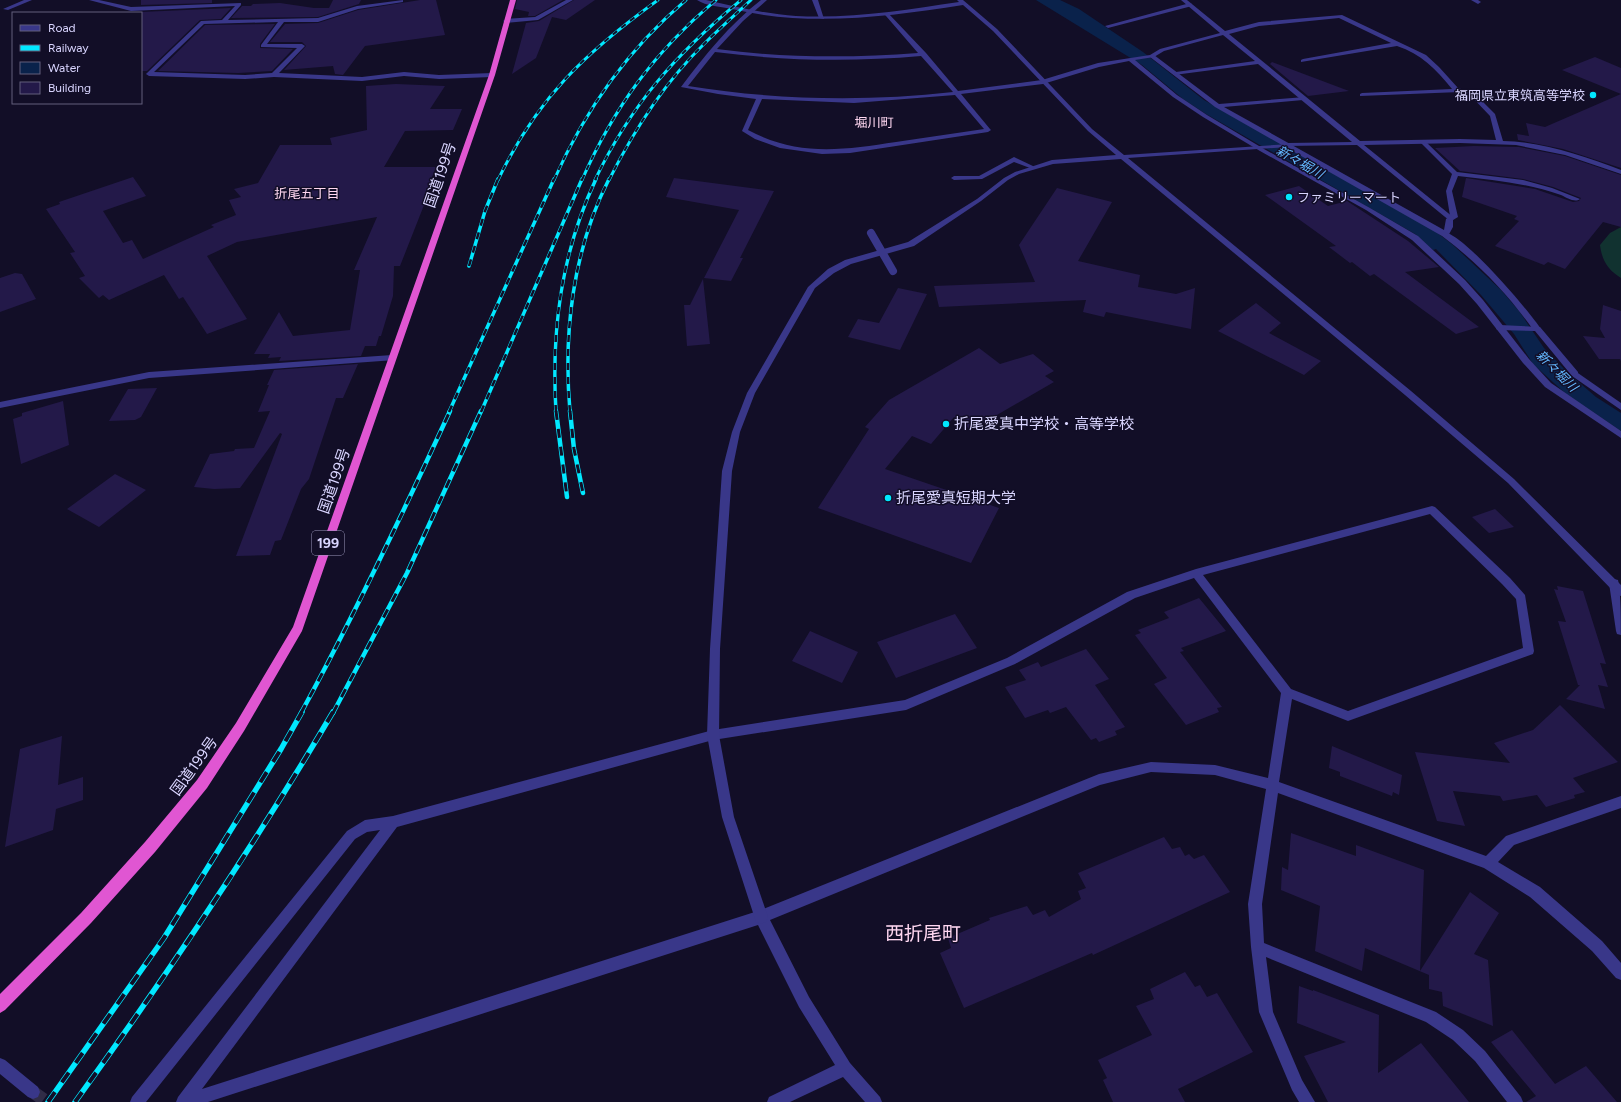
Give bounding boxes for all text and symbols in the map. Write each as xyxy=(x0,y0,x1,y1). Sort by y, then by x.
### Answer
legend xyxy=(12,12,142,104)
text: Road xyxy=(48,21,76,35)
text: Railway xyxy=(48,41,89,55)
text: Water xyxy=(48,61,80,75)
text: Building xyxy=(48,81,91,95)
place label: 福岡県立東筑高等学校 xyxy=(1455,88,1585,103)
marker: 福岡県立東筑高等学校 xyxy=(1588,90,1598,100)
district label: 堀川町 xyxy=(854,115,894,130)
street label: 国道199号 xyxy=(420,140,460,210)
water label: 新々堀川 xyxy=(1274,143,1328,182)
district label: 折尾五丁目 xyxy=(274,186,340,201)
place label: ファミリーマート xyxy=(1297,190,1401,205)
marker: ファミリーマート xyxy=(1284,192,1294,202)
water label: 新々堀川 xyxy=(1533,347,1582,396)
place label: 折尾愛真中学校・高等学校 xyxy=(954,415,1134,433)
marker: 折尾愛真中学校・高等学校 xyxy=(941,419,951,429)
street label: 国道199号 xyxy=(314,446,354,516)
place label: 折尾愛真短期大学 xyxy=(896,489,1016,507)
marker: 折尾愛真短期大学 xyxy=(883,493,893,503)
road number: 199 xyxy=(312,531,344,555)
street label: 国道199号 xyxy=(167,733,221,799)
district label: 西折尾町 xyxy=(885,922,961,945)

